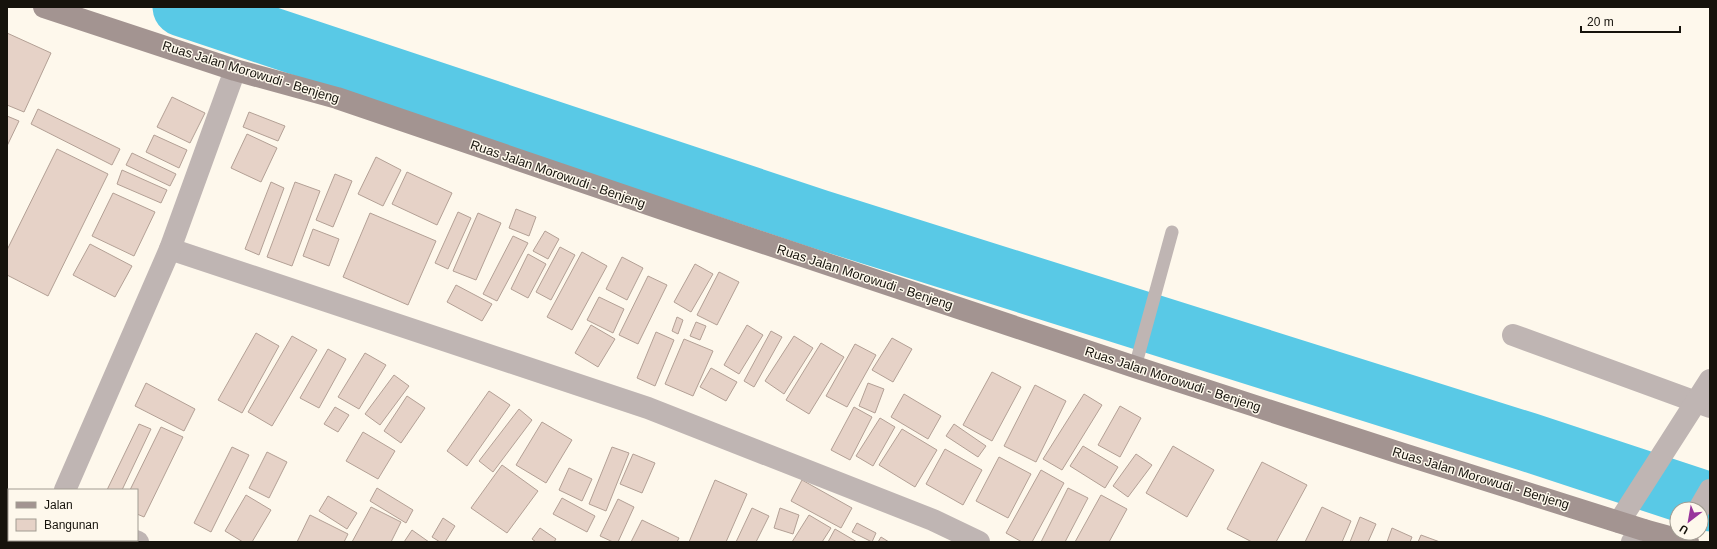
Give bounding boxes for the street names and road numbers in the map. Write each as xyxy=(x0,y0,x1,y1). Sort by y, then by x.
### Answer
street label: Ruas Jalan Morowudi - Benjeng xyxy=(161,38,341,106)
street label: Ruas Jalan Morowudi - Benjeng xyxy=(468,137,648,211)
street label: Ruas Jalan Morowudi - Benjeng xyxy=(775,241,955,313)
street label: Ruas Jalan Morowudi - Benjeng xyxy=(1083,343,1263,415)
street label: Ruas Jalan Morowudi - Benjeng xyxy=(1391,444,1571,512)

